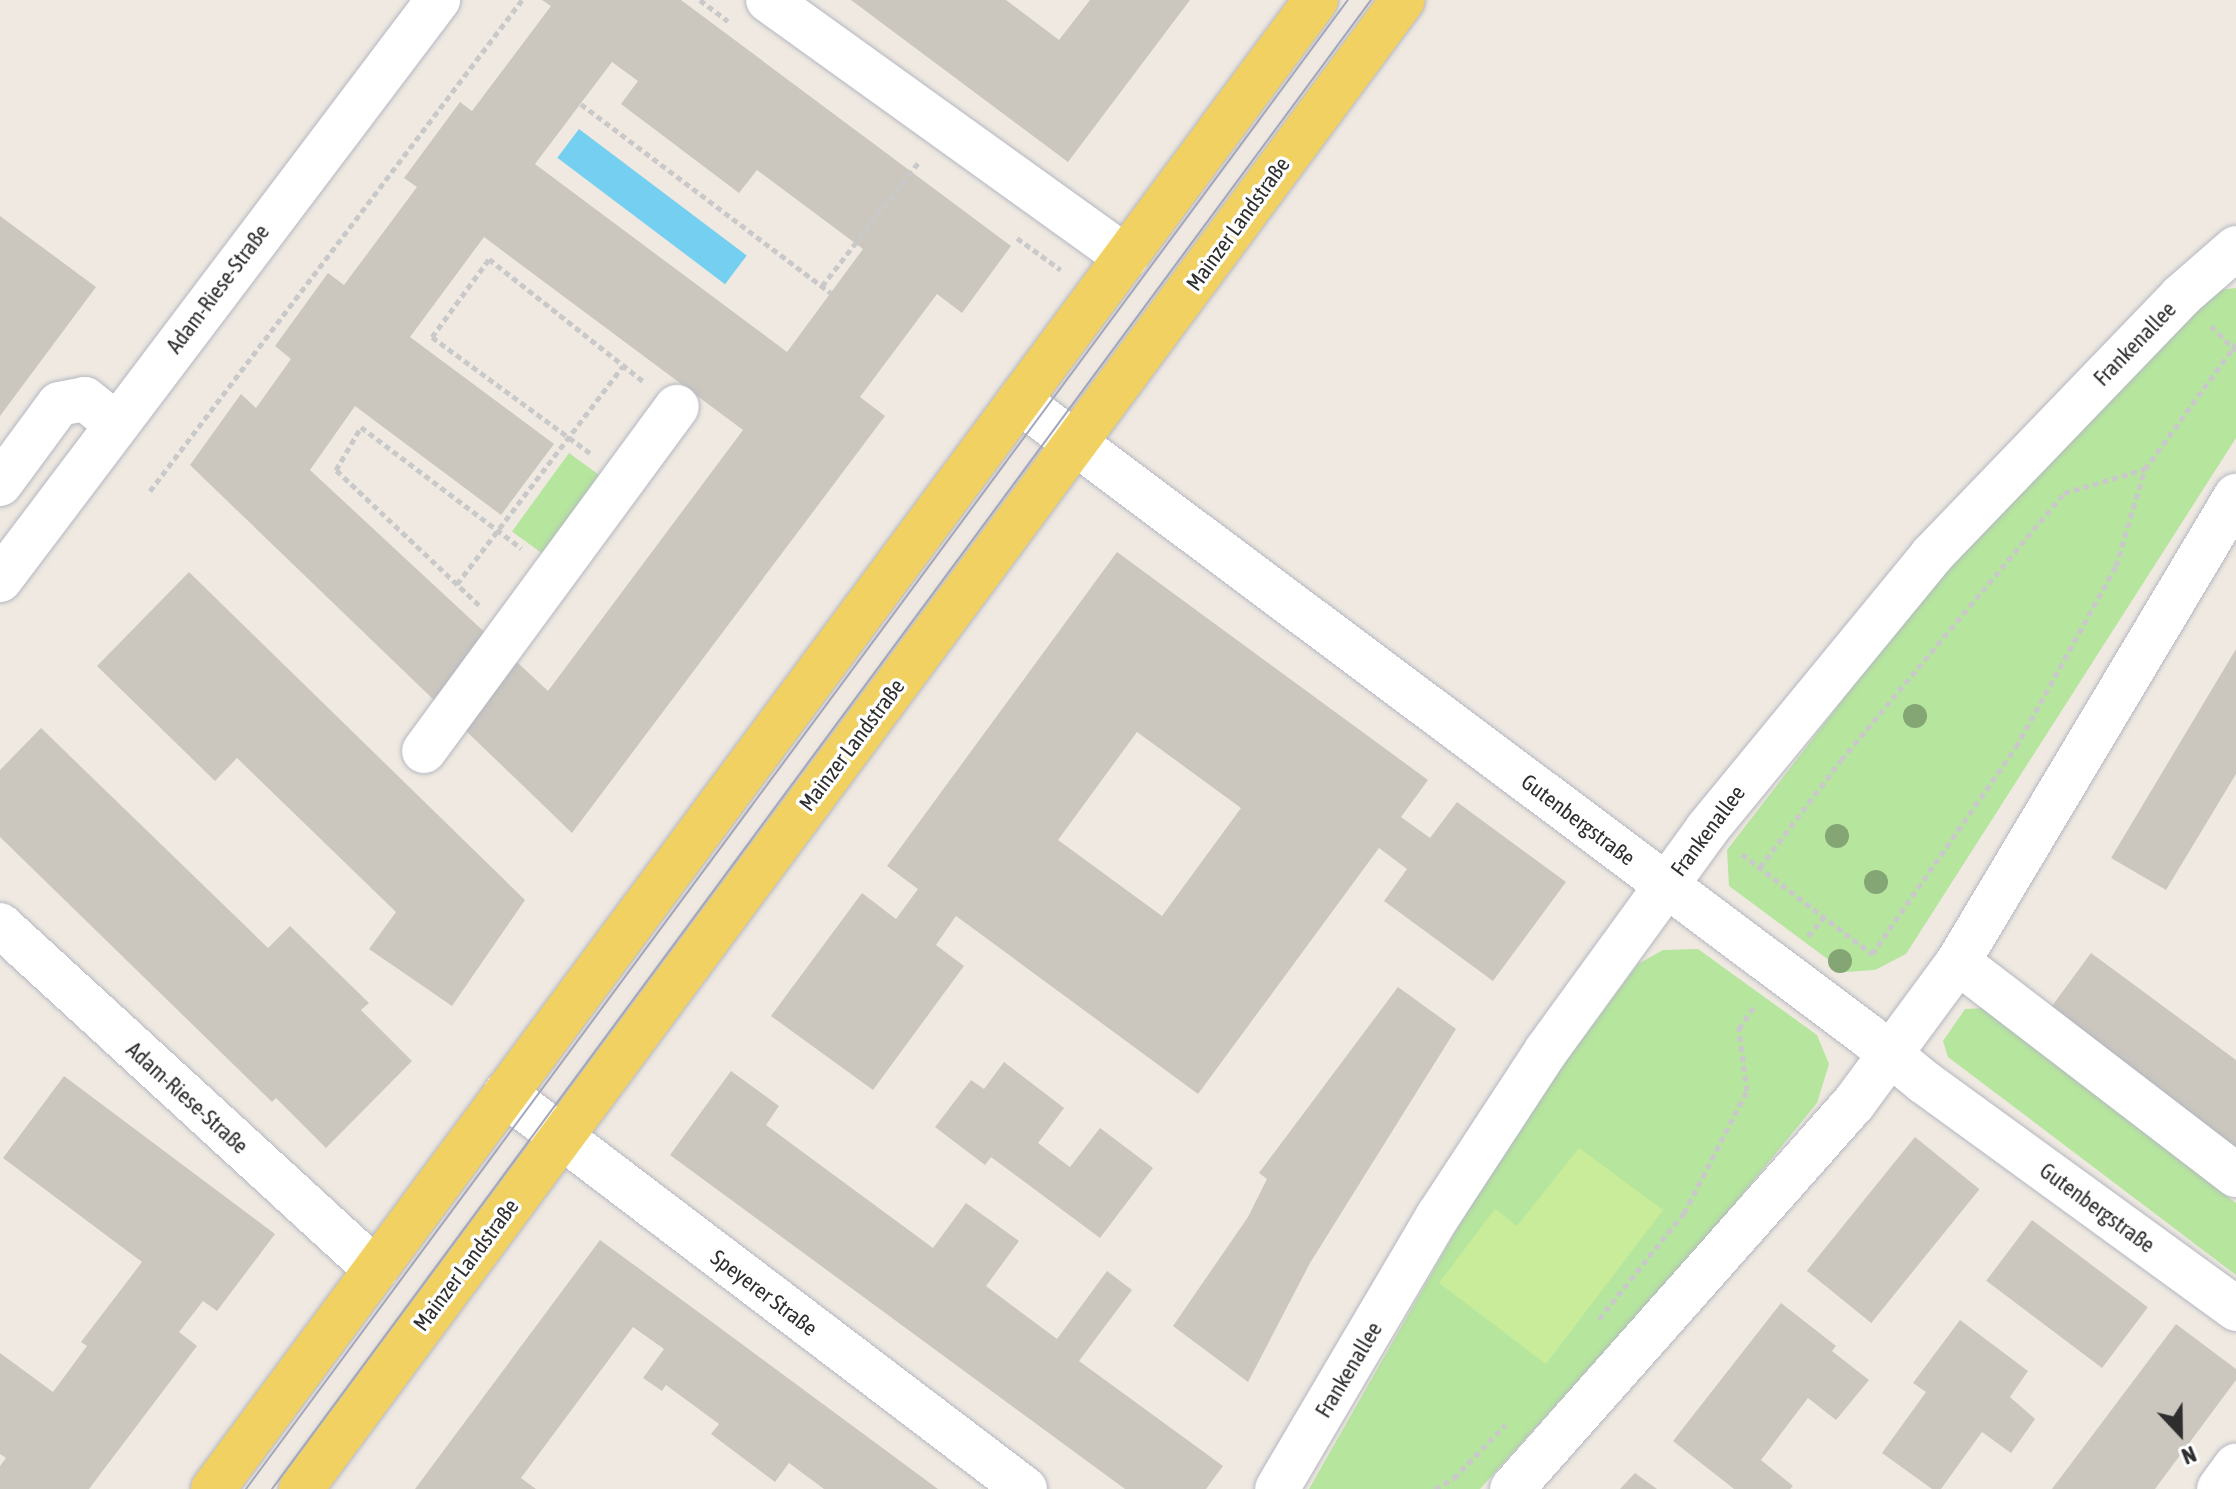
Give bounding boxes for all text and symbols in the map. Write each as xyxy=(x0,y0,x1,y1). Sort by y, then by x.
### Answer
street label: Mainzer Landstraße xyxy=(1181,152,1295,296)
street label: Adam-Riese-Straße xyxy=(161,219,275,359)
street label: Frankenallee xyxy=(2088,296,2182,392)
street label: Mainzer Landstraße xyxy=(794,674,910,816)
street label: Gutenbergstraße xyxy=(1516,769,1640,871)
street label: Frankenallee xyxy=(1665,780,1751,882)
street label: Adam-Riese-Straße xyxy=(121,1037,253,1159)
street label: Gutenbergstraße xyxy=(2034,1158,2160,1258)
street label: Mainzer Landstraße xyxy=(408,1194,524,1336)
street label: Speyerer Straße xyxy=(706,1244,822,1342)
street label: Frankenallee xyxy=(1310,1317,1388,1423)
north arrow xyxy=(2140,1393,2220,1473)
text: N xyxy=(2178,1441,2200,1470)

